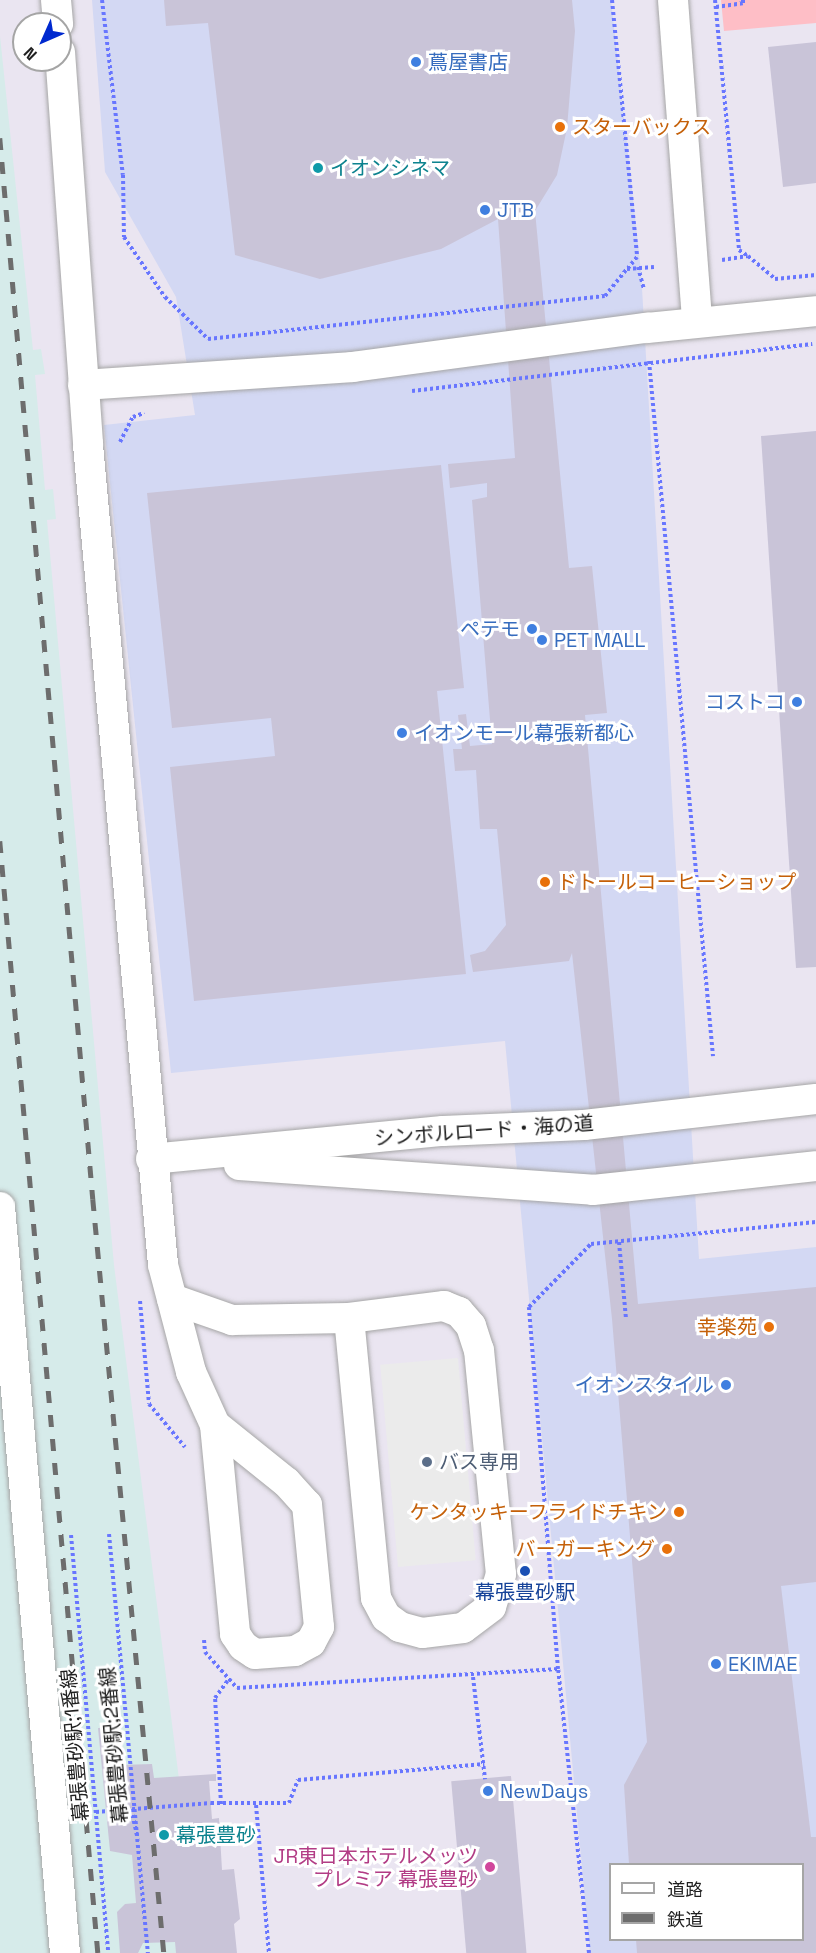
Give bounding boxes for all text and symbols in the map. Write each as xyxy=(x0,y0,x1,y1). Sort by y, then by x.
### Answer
north arrow xyxy=(12,12,72,72)
text: N xyxy=(19,42,42,65)
place label: 蔦屋書店 xyxy=(428,50,508,74)
marker: 蔦屋書店 xyxy=(409,55,423,69)
place label: スターバックス xyxy=(572,115,712,139)
marker: スターバックス xyxy=(553,120,567,134)
place label: イオンシネマ xyxy=(330,156,450,180)
marker: イオンシネマ xyxy=(311,161,325,175)
place label: JTB xyxy=(497,198,534,222)
marker: JTB xyxy=(478,203,492,217)
place label: ペテモ xyxy=(460,617,520,641)
marker: ペテモ xyxy=(525,622,539,636)
place label: PET MALL xyxy=(554,628,646,652)
marker: PET MALL xyxy=(535,633,549,647)
place label: コストコ xyxy=(705,690,785,714)
marker: コストコ xyxy=(790,695,804,709)
place label: イオンモール幕張新都心 xyxy=(414,721,634,745)
marker: イオンモール幕張新都心 xyxy=(395,726,409,740)
place label: ドトールコーヒーショップ xyxy=(557,870,797,894)
marker: ドトールコーヒーショップ xyxy=(538,875,552,889)
street label: シンボルロード・海の道 xyxy=(373,1111,595,1151)
place label: 幸楽苑 xyxy=(697,1315,757,1339)
marker: 幸楽苑 xyxy=(762,1320,776,1334)
place label: イオンスタイル xyxy=(574,1373,714,1397)
marker: イオンスタイル xyxy=(719,1378,733,1392)
place label: バス専用 xyxy=(439,1450,519,1474)
marker: バス専用 xyxy=(420,1455,434,1469)
place label: ケンタッキーフライドチキン xyxy=(407,1500,667,1524)
marker: ケンタッキーフライドチキン xyxy=(672,1505,686,1519)
place label: バーガーキング xyxy=(515,1537,655,1561)
marker: バーガーキング xyxy=(660,1542,674,1556)
marker: 幕張豊砂駅 xyxy=(518,1564,532,1578)
place label: 幕張豊砂駅 xyxy=(475,1580,575,1604)
place label: EKIMAE xyxy=(728,1652,797,1676)
marker: EKIMAE xyxy=(709,1657,723,1671)
street label: 幕張豊砂駅;2番線 xyxy=(95,1666,133,1824)
street label: 幕張豊砂駅;1番線 xyxy=(56,1668,94,1822)
place label: NewDays xyxy=(500,1779,588,1803)
marker: NewDays xyxy=(481,1784,495,1798)
place label: 幕張豊砂 xyxy=(176,1823,256,1847)
marker: 幕張豊砂 xyxy=(157,1828,171,1842)
place label: JR東日本ホテルメッツ プレミア 幕張豊砂 xyxy=(274,1844,478,1891)
marker: JR東日本ホテルメッツ プレミア 幕張豊砂 xyxy=(483,1860,497,1874)
legend xyxy=(609,1863,804,1941)
text: 道路 xyxy=(667,1878,703,1901)
text: 鉄道 xyxy=(667,1908,703,1931)

